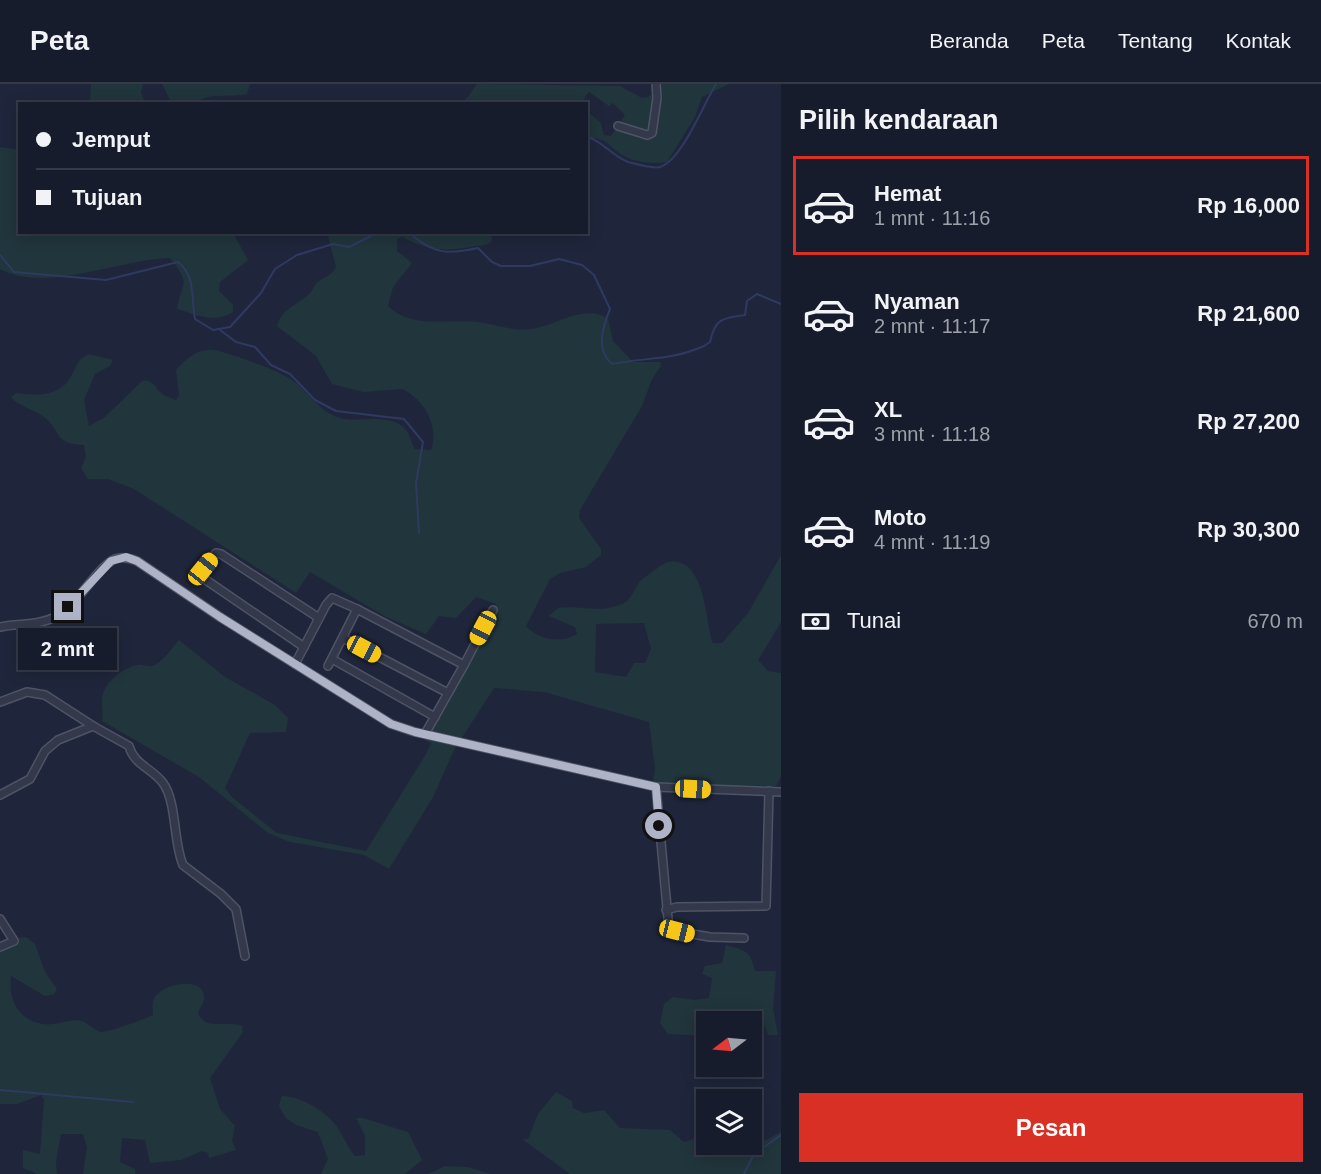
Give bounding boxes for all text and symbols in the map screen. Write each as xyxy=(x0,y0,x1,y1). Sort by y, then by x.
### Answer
text: Peta xyxy=(30,25,89,56)
text: Beranda xyxy=(929,29,1009,52)
text: Peta xyxy=(1042,29,1085,52)
text: Tentang xyxy=(1118,29,1193,52)
text: Kontak xyxy=(1226,29,1291,52)
text: Pilih kendaraan xyxy=(799,105,999,135)
text: Jemput xyxy=(72,127,150,152)
icon: car xyxy=(802,179,856,233)
text: Hemat xyxy=(874,181,941,206)
text: Tujuan xyxy=(72,185,142,210)
text: Rp 16,000 xyxy=(1197,193,1300,218)
text: 1 mnt · 11:16 xyxy=(874,207,990,229)
icon: car xyxy=(802,287,856,341)
text: Nyaman xyxy=(874,289,960,314)
text: Rp 21,600 xyxy=(1197,301,1300,326)
text: 2 mnt · 11:17 xyxy=(874,315,990,337)
icon: car xyxy=(802,395,856,449)
text: XL xyxy=(874,397,902,422)
text: Rp 27,200 xyxy=(1197,409,1300,434)
text: 3 mnt · 11:18 xyxy=(874,423,990,445)
icon: car xyxy=(802,503,856,557)
text: Moto xyxy=(874,505,927,530)
text: Rp 30,300 xyxy=(1197,517,1300,542)
text: 4 mnt · 11:19 xyxy=(874,531,990,553)
car xyxy=(185,549,221,589)
route end xyxy=(54,593,81,620)
icon: cash xyxy=(799,605,832,638)
car xyxy=(467,608,499,648)
text: Tunai xyxy=(847,608,901,633)
text: 670 m xyxy=(1247,610,1303,632)
callout: 2 mnt xyxy=(19,628,118,670)
car xyxy=(344,633,384,665)
text: 2 mnt xyxy=(41,638,94,660)
car xyxy=(675,779,711,799)
route start xyxy=(645,812,672,839)
car xyxy=(657,918,697,944)
north arrow xyxy=(696,1011,762,1077)
map controls xyxy=(696,1011,762,1155)
button: layers xyxy=(696,1089,762,1155)
button: Pesan xyxy=(799,1093,1303,1162)

